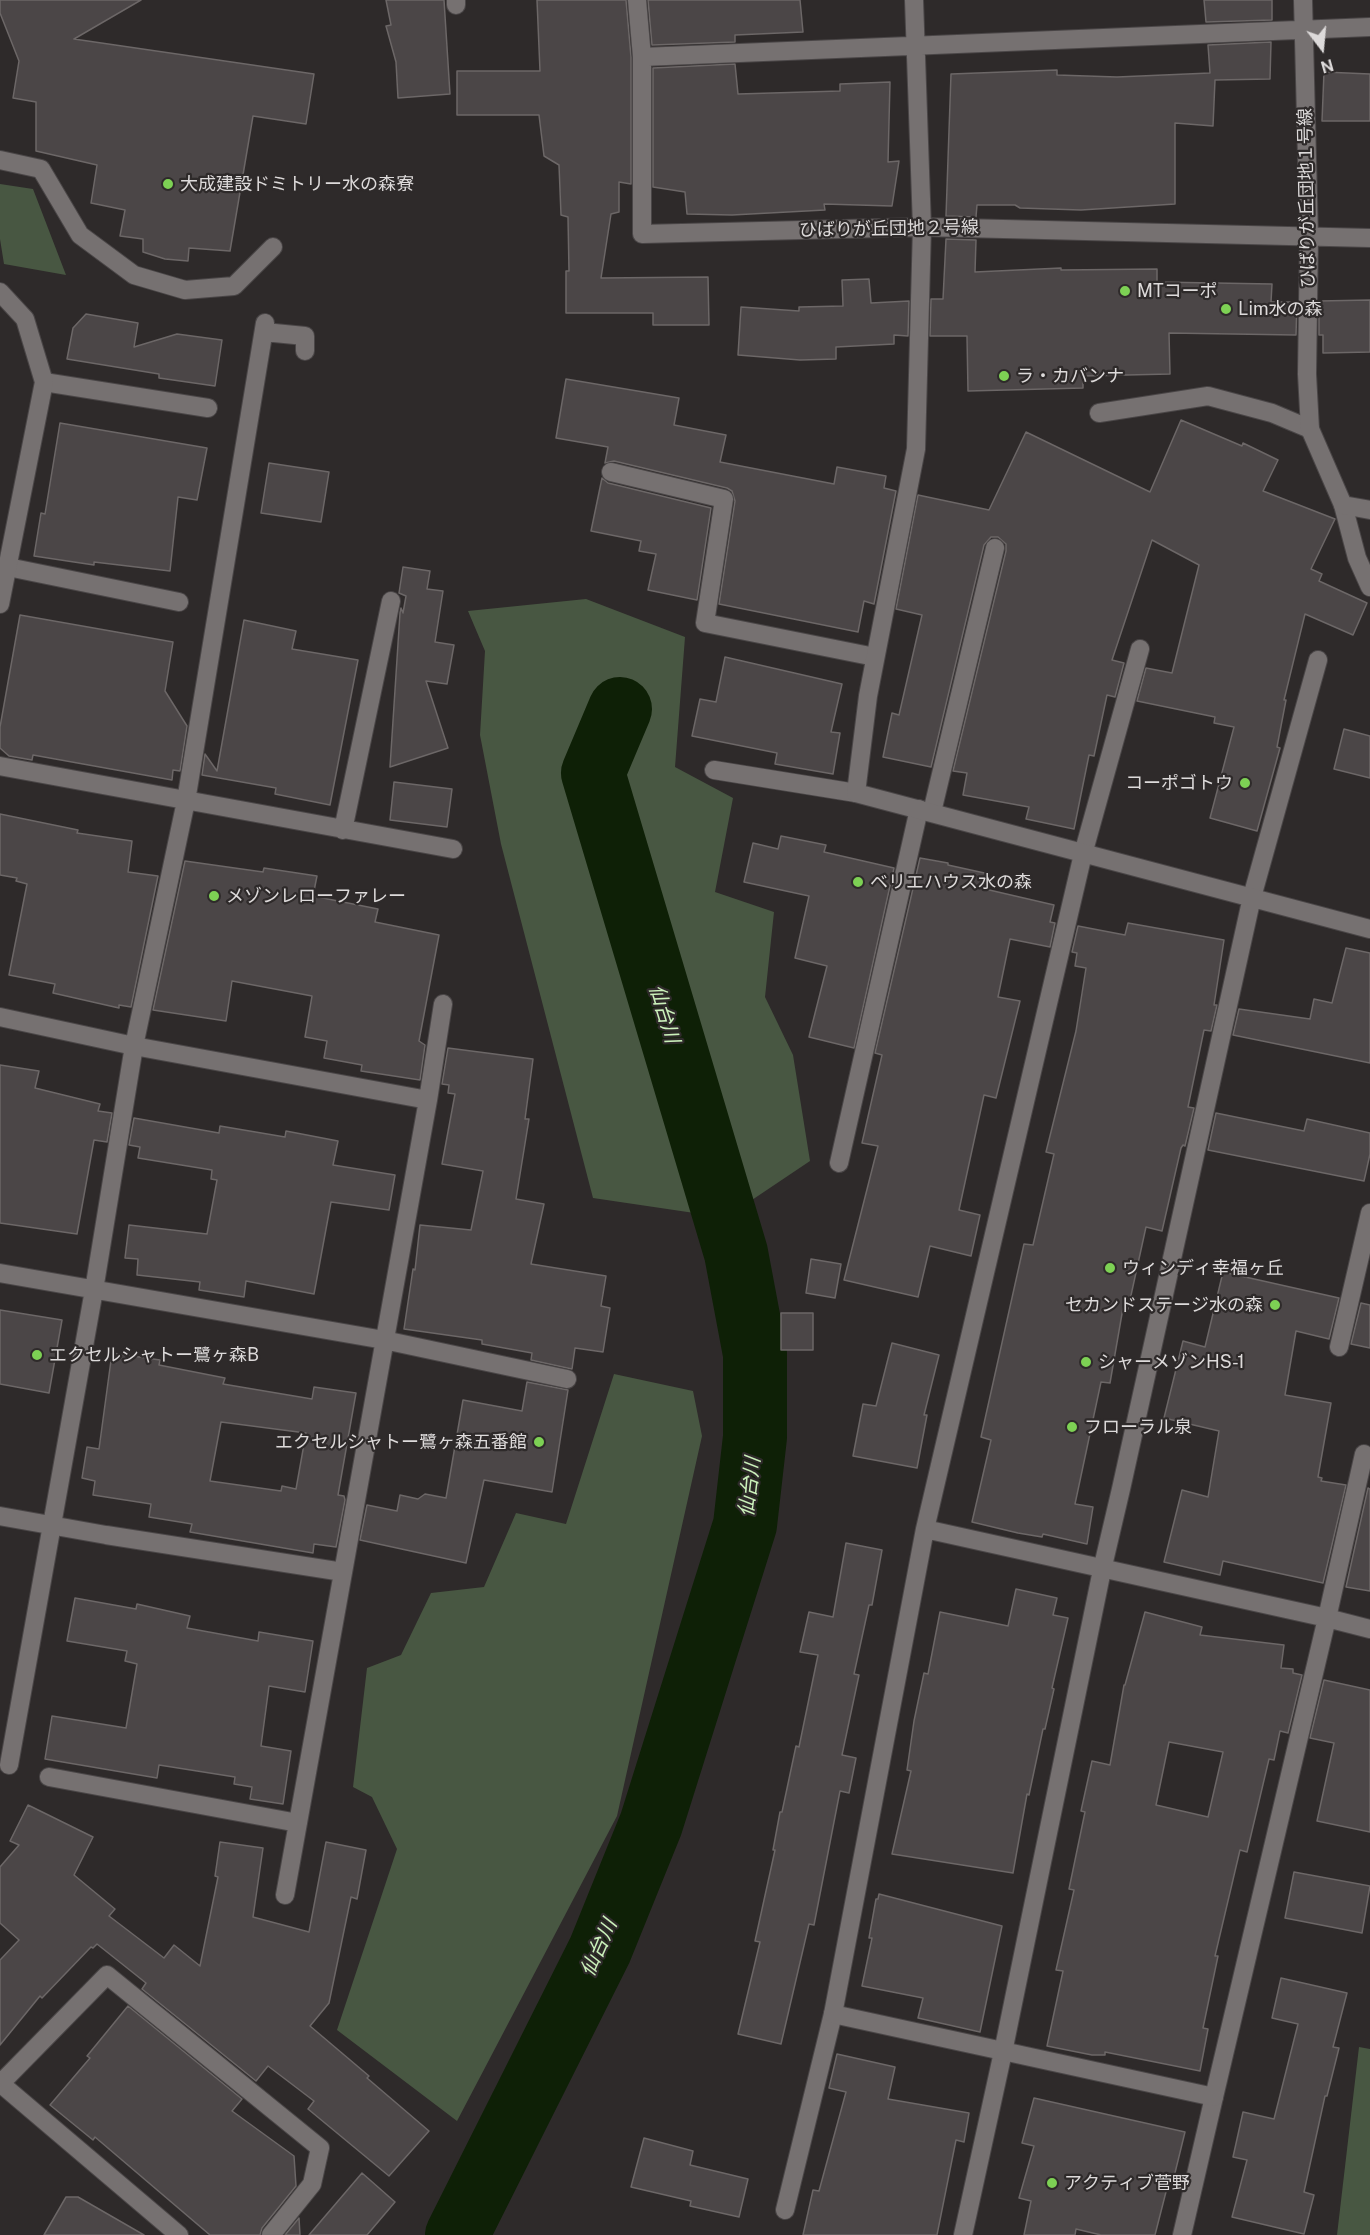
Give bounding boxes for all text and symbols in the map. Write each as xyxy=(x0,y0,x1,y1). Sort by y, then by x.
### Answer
north arrow xyxy=(1292,18,1352,78)
text: N xyxy=(1318,55,1336,77)
street label: ひばりが丘団地１号線 xyxy=(1295,108,1319,288)
place label: 大成建設ドミトリー水の森寮 xyxy=(180,173,414,195)
marker: 大成建設ドミトリー水の森寮 xyxy=(161,177,175,191)
street label: ひばりが丘団地２号線 xyxy=(799,217,979,241)
place label: MTコーポ xyxy=(1137,280,1218,302)
marker: MTコーポ xyxy=(1118,284,1132,298)
place label: Lim水の森 xyxy=(1238,298,1323,320)
marker: Lim水の森 xyxy=(1219,302,1233,316)
place label: ラ・カバンナ xyxy=(1016,365,1124,387)
marker: ラ・カバンナ xyxy=(997,369,1011,383)
place label: コーポゴトウ xyxy=(1125,772,1233,794)
marker: コーポゴトウ xyxy=(1238,776,1252,790)
place label: ベリエハウス水の森 xyxy=(870,871,1032,893)
marker: ベリエハウス水の森 xyxy=(851,875,865,889)
place label: メゾンレローファレー xyxy=(226,885,406,907)
marker: メゾンレローファレー xyxy=(207,889,221,903)
water label: 仙台川 xyxy=(644,982,684,1046)
place label: ウィンディ幸福ヶ丘 xyxy=(1122,1257,1284,1279)
marker: ウィンディ幸福ヶ丘 xyxy=(1103,1261,1117,1275)
place label: セカンドステージ水の森 xyxy=(1065,1294,1263,1316)
marker: セカンドステージ水の森 xyxy=(1268,1298,1282,1312)
place label: エクセルシャトー鷺ヶ森B xyxy=(49,1344,259,1366)
marker: エクセルシャトー鷺ヶ森B xyxy=(30,1348,44,1362)
place label: シャーメゾンHS-1 xyxy=(1098,1351,1245,1373)
marker: シャーメゾンHS-1 xyxy=(1079,1355,1093,1369)
place label: フローラル泉 xyxy=(1084,1416,1192,1438)
marker: フローラル泉 xyxy=(1065,1420,1079,1434)
place label: エクセルシャトー鷺ヶ森五番館 xyxy=(275,1431,527,1453)
marker: エクセルシャトー鷺ヶ森五番館 xyxy=(532,1435,546,1449)
water label: 仙台川 xyxy=(734,1456,766,1518)
water label: 仙台川 xyxy=(576,1916,622,1980)
place label: アクティブ菅野 xyxy=(1064,2172,1190,2194)
marker: アクティブ菅野 xyxy=(1045,2176,1059,2190)

